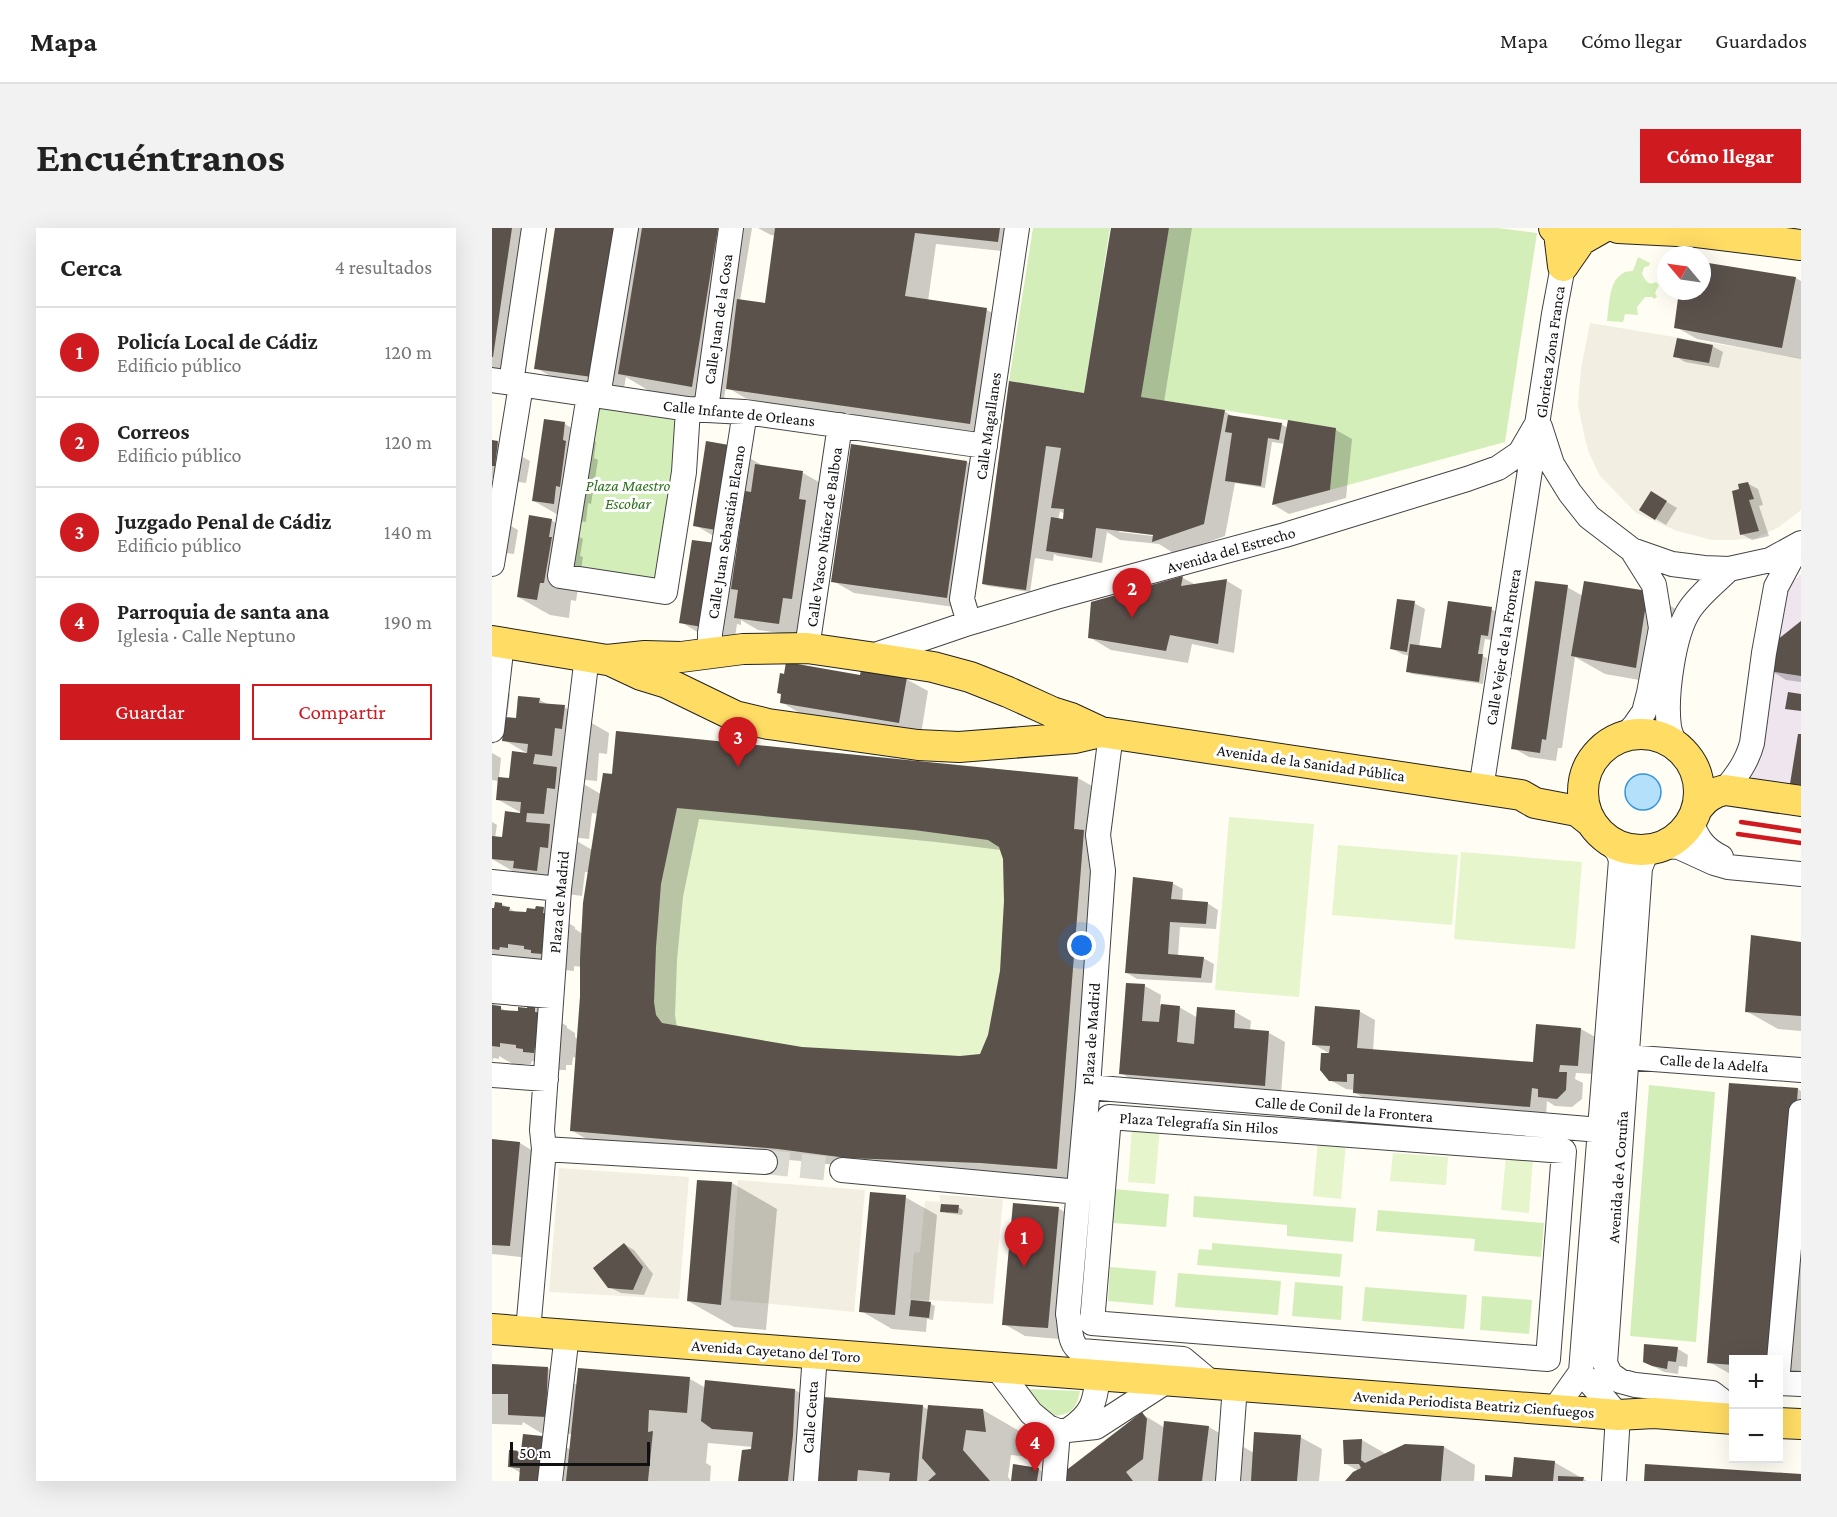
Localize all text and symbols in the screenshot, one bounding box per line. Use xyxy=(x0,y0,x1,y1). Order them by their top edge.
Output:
text: Mapa xyxy=(30,26,97,57)
text: Mapa xyxy=(1500,29,1548,53)
text: Cómo llegar xyxy=(1581,29,1682,53)
text: Guardados xyxy=(1715,29,1807,53)
button: Cómo llegar xyxy=(1640,129,1801,183)
text: Encuéntranos xyxy=(36,133,285,180)
north arrow xyxy=(1657,246,1711,300)
street label: Calle Juan de la Cosa xyxy=(700,252,737,385)
text: Cerca xyxy=(60,253,122,282)
text: 4 resultados xyxy=(335,256,432,278)
street label: Glorieta Zona Franca xyxy=(1532,284,1568,419)
text: Policía Local de Cádiz xyxy=(117,329,318,354)
text: 1 xyxy=(76,341,83,363)
text: 120 m xyxy=(385,341,432,363)
text: Edificio público xyxy=(117,354,242,376)
street label: Calle Magallanes xyxy=(972,371,1005,481)
street label: Calle Infante de Orleans xyxy=(662,397,816,429)
text: Correos xyxy=(117,419,189,444)
text: 2 xyxy=(74,431,85,453)
text: 120 m xyxy=(385,431,432,453)
text: Edificio público xyxy=(117,444,242,466)
street label: Calle Juan Sebastián Elcano xyxy=(704,444,749,620)
street label: Calle Vasco Núñez de Balboa xyxy=(803,445,845,628)
park label: Plaza Maestro Escobar xyxy=(586,477,671,512)
text: Juzgado Penal de Cádiz xyxy=(117,509,331,534)
text: 3 xyxy=(75,521,84,543)
text: 140 m xyxy=(384,521,432,543)
street label: Avenida del Estrecho xyxy=(1165,523,1297,577)
text: Edificio público xyxy=(117,534,242,556)
street label: Calle Vejer de la Frontera xyxy=(1482,567,1525,727)
pin: 2 xyxy=(1112,568,1152,618)
text: Parroquia de santa ana xyxy=(117,599,329,624)
text: 4 xyxy=(74,611,85,633)
text: 190 m xyxy=(384,611,432,633)
text: Iglesia · Calle Neptuno xyxy=(117,624,296,646)
button: Guardar xyxy=(60,684,240,740)
button: Compartir xyxy=(252,684,432,740)
pin: 3 xyxy=(718,718,758,767)
street label: Avenida de la Sanidad Pública xyxy=(1216,741,1407,785)
street label: Plaza de Madrid xyxy=(546,850,572,954)
your location xyxy=(1067,931,1096,960)
street label: Plaza de Madrid xyxy=(1079,982,1103,1086)
street label: Calle de la Adelfa xyxy=(1659,1051,1770,1075)
street label: Calle de Conil de la Frontera xyxy=(1254,1093,1434,1125)
street label: Plaza Telegrafía Sin Hilos xyxy=(1119,1109,1279,1138)
street label: Avenida de A Coruña xyxy=(1605,1110,1631,1244)
pin: 1 xyxy=(1004,1218,1044,1267)
street label: Avenida Cayetano del Toro xyxy=(691,1337,861,1366)
map controls xyxy=(1729,1355,1783,1463)
button: + xyxy=(1729,1355,1783,1409)
street label: Calle Ceuta xyxy=(799,1380,821,1454)
street label: Avenida Periodista Beatriz Cienfuegos xyxy=(1353,1387,1595,1422)
button: − xyxy=(1729,1409,1783,1463)
pin: 4 xyxy=(1016,1422,1054,1472)
scale bar xyxy=(510,1439,650,1466)
text: 50 m xyxy=(519,1444,551,1461)

